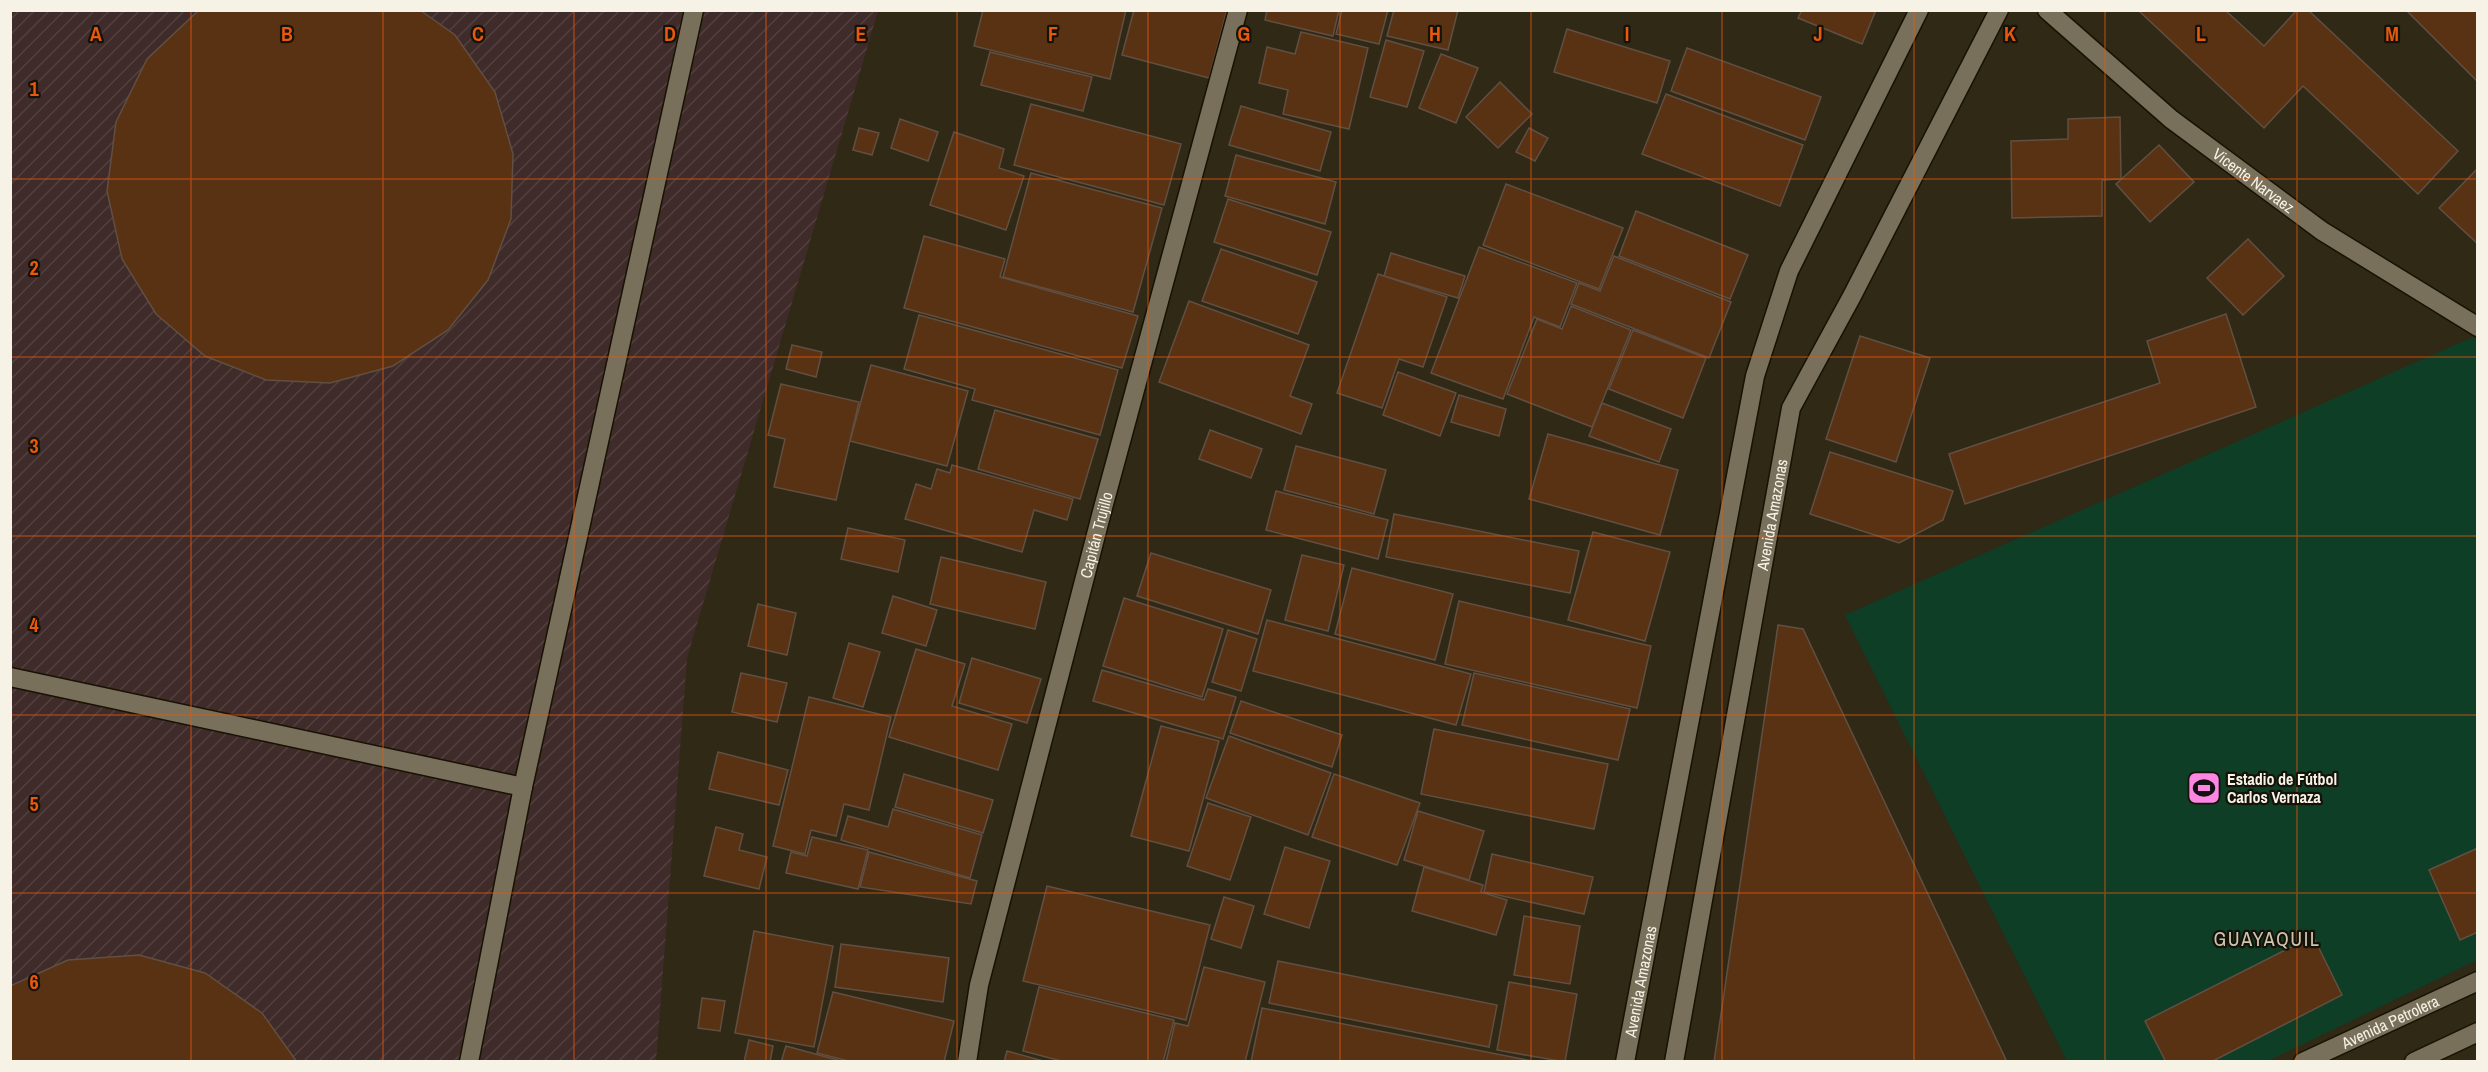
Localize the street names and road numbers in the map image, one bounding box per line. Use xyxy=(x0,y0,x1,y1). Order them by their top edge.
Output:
street label: Vicente Narvaez xyxy=(2208,143,2299,218)
street label: Avenida Amazonas xyxy=(1751,457,1793,573)
street label: Capitán Trujillo xyxy=(1074,489,1118,580)
street label: Avenida Amazonas xyxy=(1619,924,1662,1040)
street label: Avenida Petrolera xyxy=(2337,989,2443,1054)

